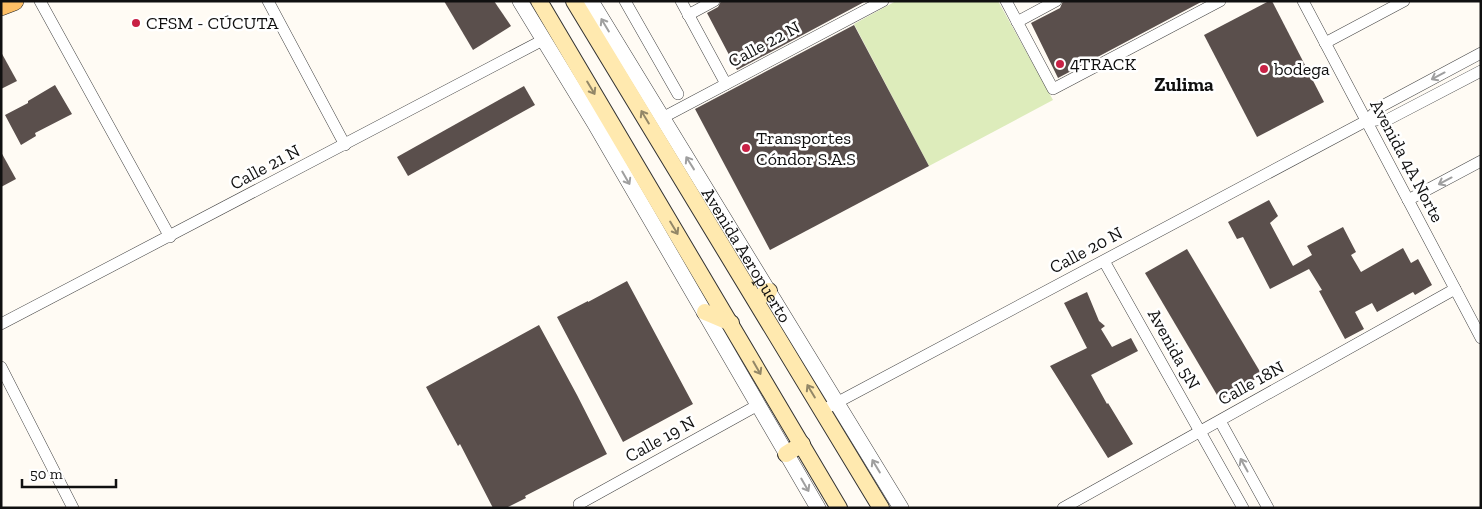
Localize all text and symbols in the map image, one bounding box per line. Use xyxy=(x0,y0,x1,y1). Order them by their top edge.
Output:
place label: CFSM - CÚCUTA xyxy=(146,12,279,34)
street label: Calle 22 N xyxy=(724,16,804,72)
marker: CFSM - CÚCUTA xyxy=(130,17,142,29)
one-way arrow xyxy=(600,18,610,32)
place label: 4TRACK xyxy=(1070,53,1136,75)
marker: 4TRACK xyxy=(1054,58,1066,70)
place label: bodega xyxy=(1273,58,1330,80)
marker: bodega xyxy=(1258,63,1270,75)
one-way arrow xyxy=(1430,71,1445,81)
district label: Zulima xyxy=(1154,73,1214,96)
one-way arrow xyxy=(586,81,596,95)
street label: Avenida 4A Norte xyxy=(1365,96,1449,226)
one-way arrow xyxy=(639,111,649,125)
place label: Transportes Cóndor S.A.S xyxy=(756,127,856,170)
street label: Calle 21 N xyxy=(226,139,304,195)
marker: Transportes Cóndor S.A.S xyxy=(740,142,752,154)
one-way arrow xyxy=(685,157,695,171)
one-way arrow xyxy=(621,171,631,186)
one-way arrow xyxy=(1438,176,1452,186)
street label: Avenida Aeropuerto xyxy=(697,184,796,327)
one-way arrow xyxy=(669,220,679,235)
street label: Calle 20 N xyxy=(1046,222,1126,278)
street label: Avenida 5N xyxy=(1143,305,1205,393)
street label: Calle 18N xyxy=(1214,356,1288,410)
one-way arrow xyxy=(752,360,762,375)
one-way arrow xyxy=(806,384,816,398)
street label: Calle 19 N xyxy=(621,411,699,467)
scale bar xyxy=(22,456,116,488)
one-way arrow xyxy=(871,459,881,473)
one-way arrow xyxy=(1239,459,1249,473)
text: 50 m xyxy=(30,465,63,483)
one-way arrow xyxy=(800,478,810,492)

